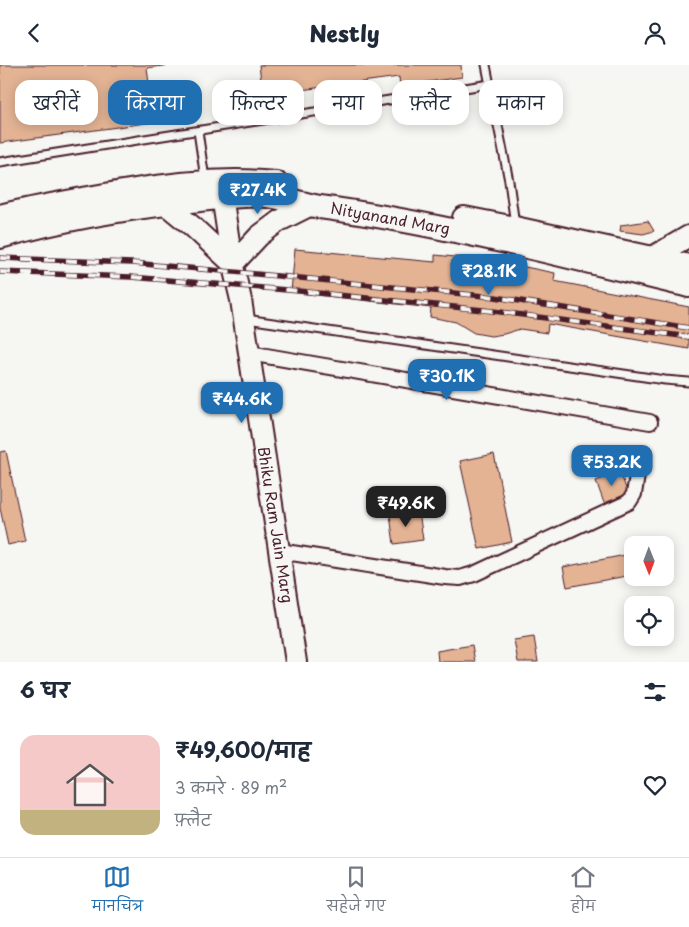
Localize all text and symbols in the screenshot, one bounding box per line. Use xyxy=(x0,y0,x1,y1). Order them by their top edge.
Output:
text: Nestly xyxy=(309,16,380,49)
icon: back xyxy=(20,19,48,47)
icon: person xyxy=(641,19,669,47)
chip: खरीदें xyxy=(15,80,98,125)
chip: किराया xyxy=(108,80,202,125)
chip: फ़िल्टर xyxy=(212,80,304,125)
chip: नया xyxy=(314,80,382,125)
chip: फ़्लैट xyxy=(392,80,469,125)
chip: मकान xyxy=(479,80,563,125)
pin: ₹27.4K xyxy=(217,173,299,215)
text: ₹27.4K xyxy=(229,177,287,201)
street label: Nityanand Marg xyxy=(329,196,452,239)
pin: ₹28.1K xyxy=(448,253,530,296)
text: ₹28.1K xyxy=(461,258,517,282)
pin: ₹30.1K xyxy=(406,359,488,401)
text: ₹30.1K xyxy=(419,363,475,387)
pin: ₹44.6K xyxy=(201,381,283,424)
text: ₹44.6K xyxy=(212,386,272,410)
street label: Bhiku Ram Jain Marg xyxy=(253,445,300,605)
pin: ₹53.2K xyxy=(571,445,653,487)
text: ₹53.2K xyxy=(583,449,641,473)
pin: ₹49.6K xyxy=(365,485,447,528)
text: ₹49.6K xyxy=(377,490,435,514)
north arrow xyxy=(624,536,674,586)
map controls xyxy=(624,536,674,646)
button: locate xyxy=(624,596,674,646)
text: 6 घर xyxy=(20,673,69,705)
icon: filters xyxy=(641,678,669,706)
text: ₹49,600/माह xyxy=(175,733,311,765)
icon: home xyxy=(60,755,120,815)
icon: heart xyxy=(641,771,669,799)
text: 3 कमरे · 89 m² xyxy=(175,775,287,799)
text: फ़्लैट xyxy=(175,807,211,831)
tab: मानचित्र xyxy=(92,863,143,922)
tab: सहेजे गए xyxy=(327,863,386,922)
tab: होम xyxy=(569,863,597,922)

